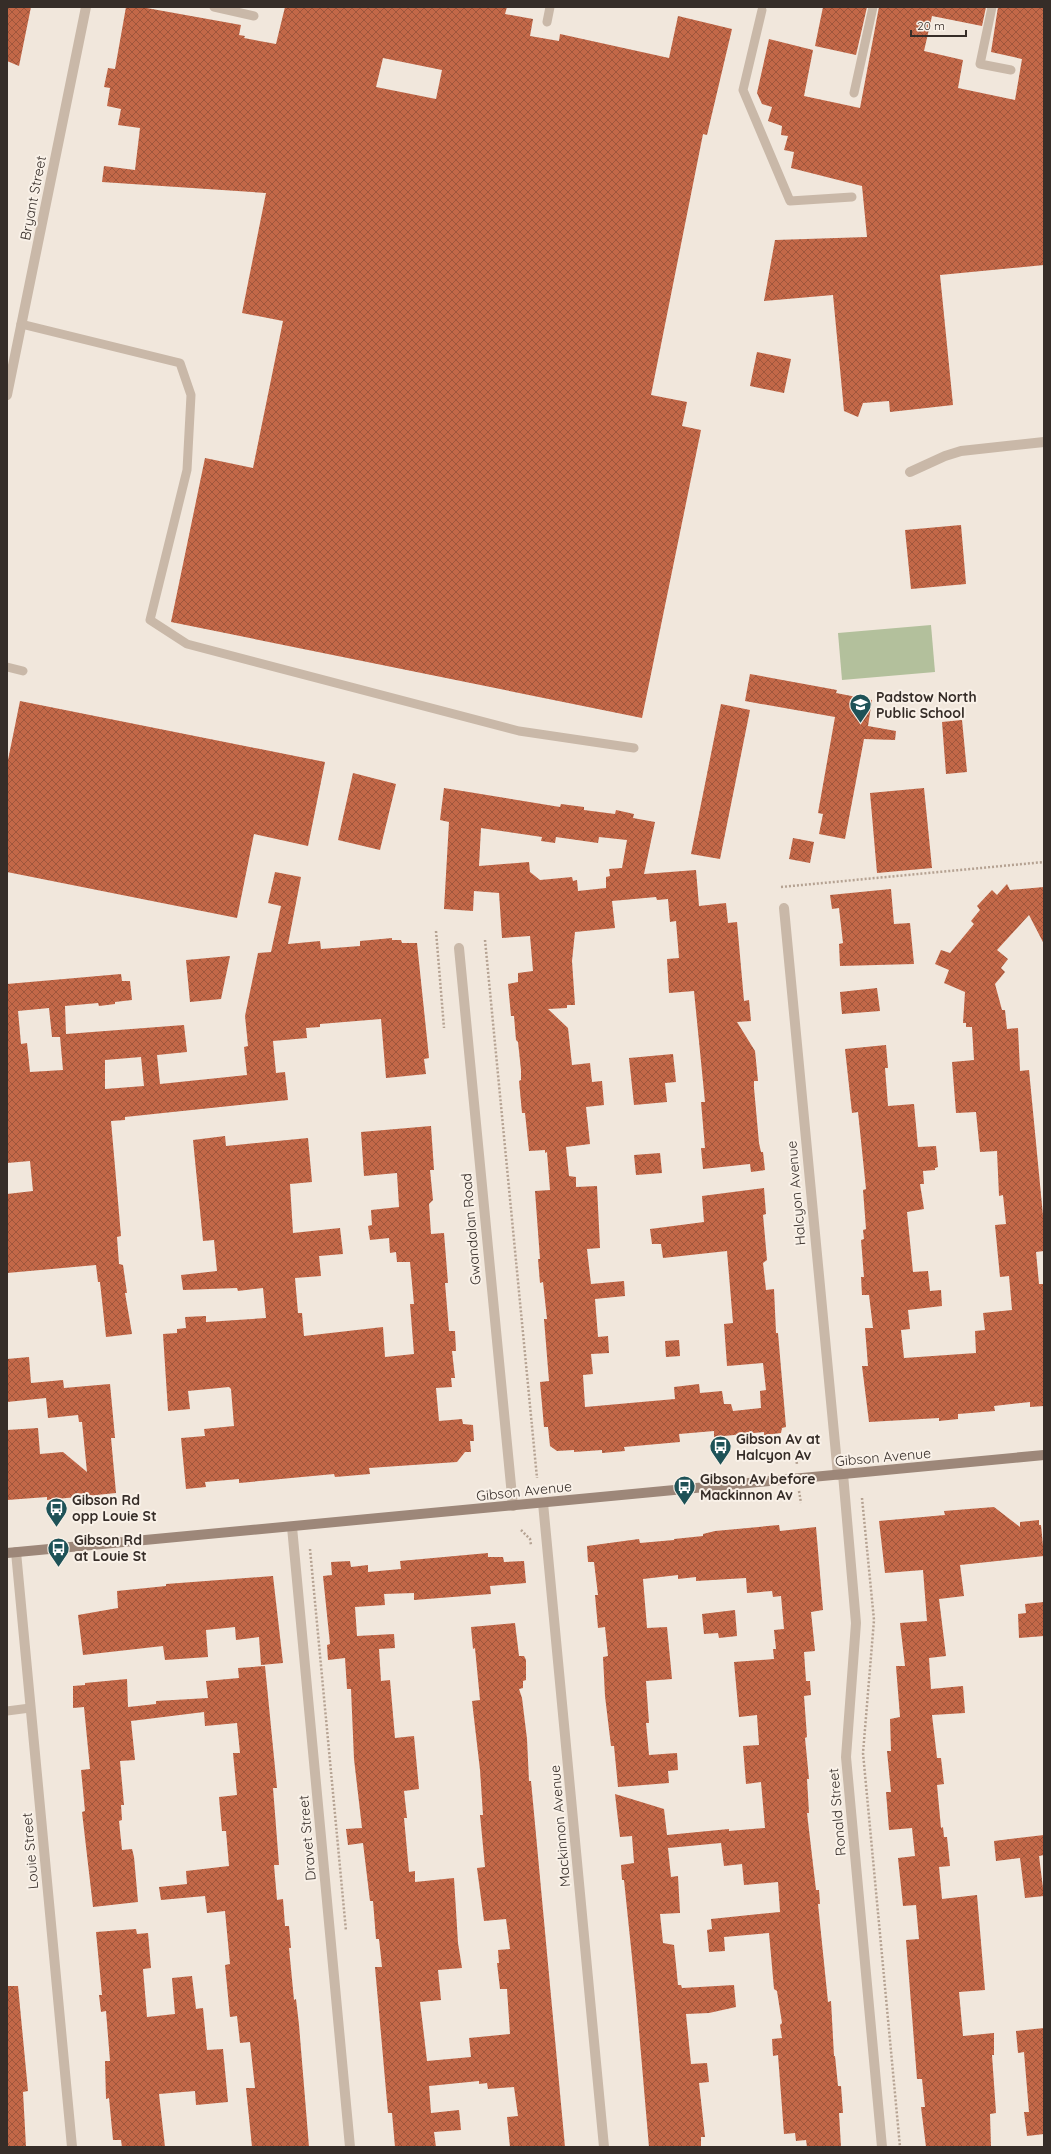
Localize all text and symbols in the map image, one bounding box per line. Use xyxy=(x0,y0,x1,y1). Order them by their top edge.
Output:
scale bar xyxy=(911,12,966,38)
text: 20 m xyxy=(917,18,945,33)
street label: Bryant Street xyxy=(16,154,50,242)
place label: Padstow North Public School xyxy=(876,688,977,722)
school or university icon: Padstow North Public School xyxy=(847,692,873,725)
street label: Halcyon Avenue xyxy=(782,1140,810,1246)
street label: Gwandalan Road xyxy=(457,1172,485,1286)
place label: Gibson Av at Halcyon Av xyxy=(736,1430,821,1464)
bus stop icon: Gibson Av at Halcyon Av xyxy=(707,1434,733,1467)
street label: Gibson Avenue xyxy=(834,1444,932,1470)
place label: Gibson Av before Mackinnon Av xyxy=(700,1470,815,1504)
bus stop icon: Gibson Av before Mackinnon Av xyxy=(671,1474,697,1507)
street label: Gibson Avenue xyxy=(475,1477,573,1505)
place label: Gibson Rd opp Louie St xyxy=(72,1491,157,1525)
bus stop icon: Gibson Rd opp Louie St xyxy=(43,1495,69,1528)
place label: Gibson Rd at Louie St xyxy=(74,1531,147,1565)
bus stop icon: Gibson Rd at Louie St xyxy=(46,1535,72,1568)
street label: Mackinnon Avenue xyxy=(546,1764,574,1888)
street label: Ronald Street xyxy=(824,1767,850,1857)
street label: Dravet Street xyxy=(294,1794,320,1881)
street label: Louie Street xyxy=(18,1812,42,1890)

